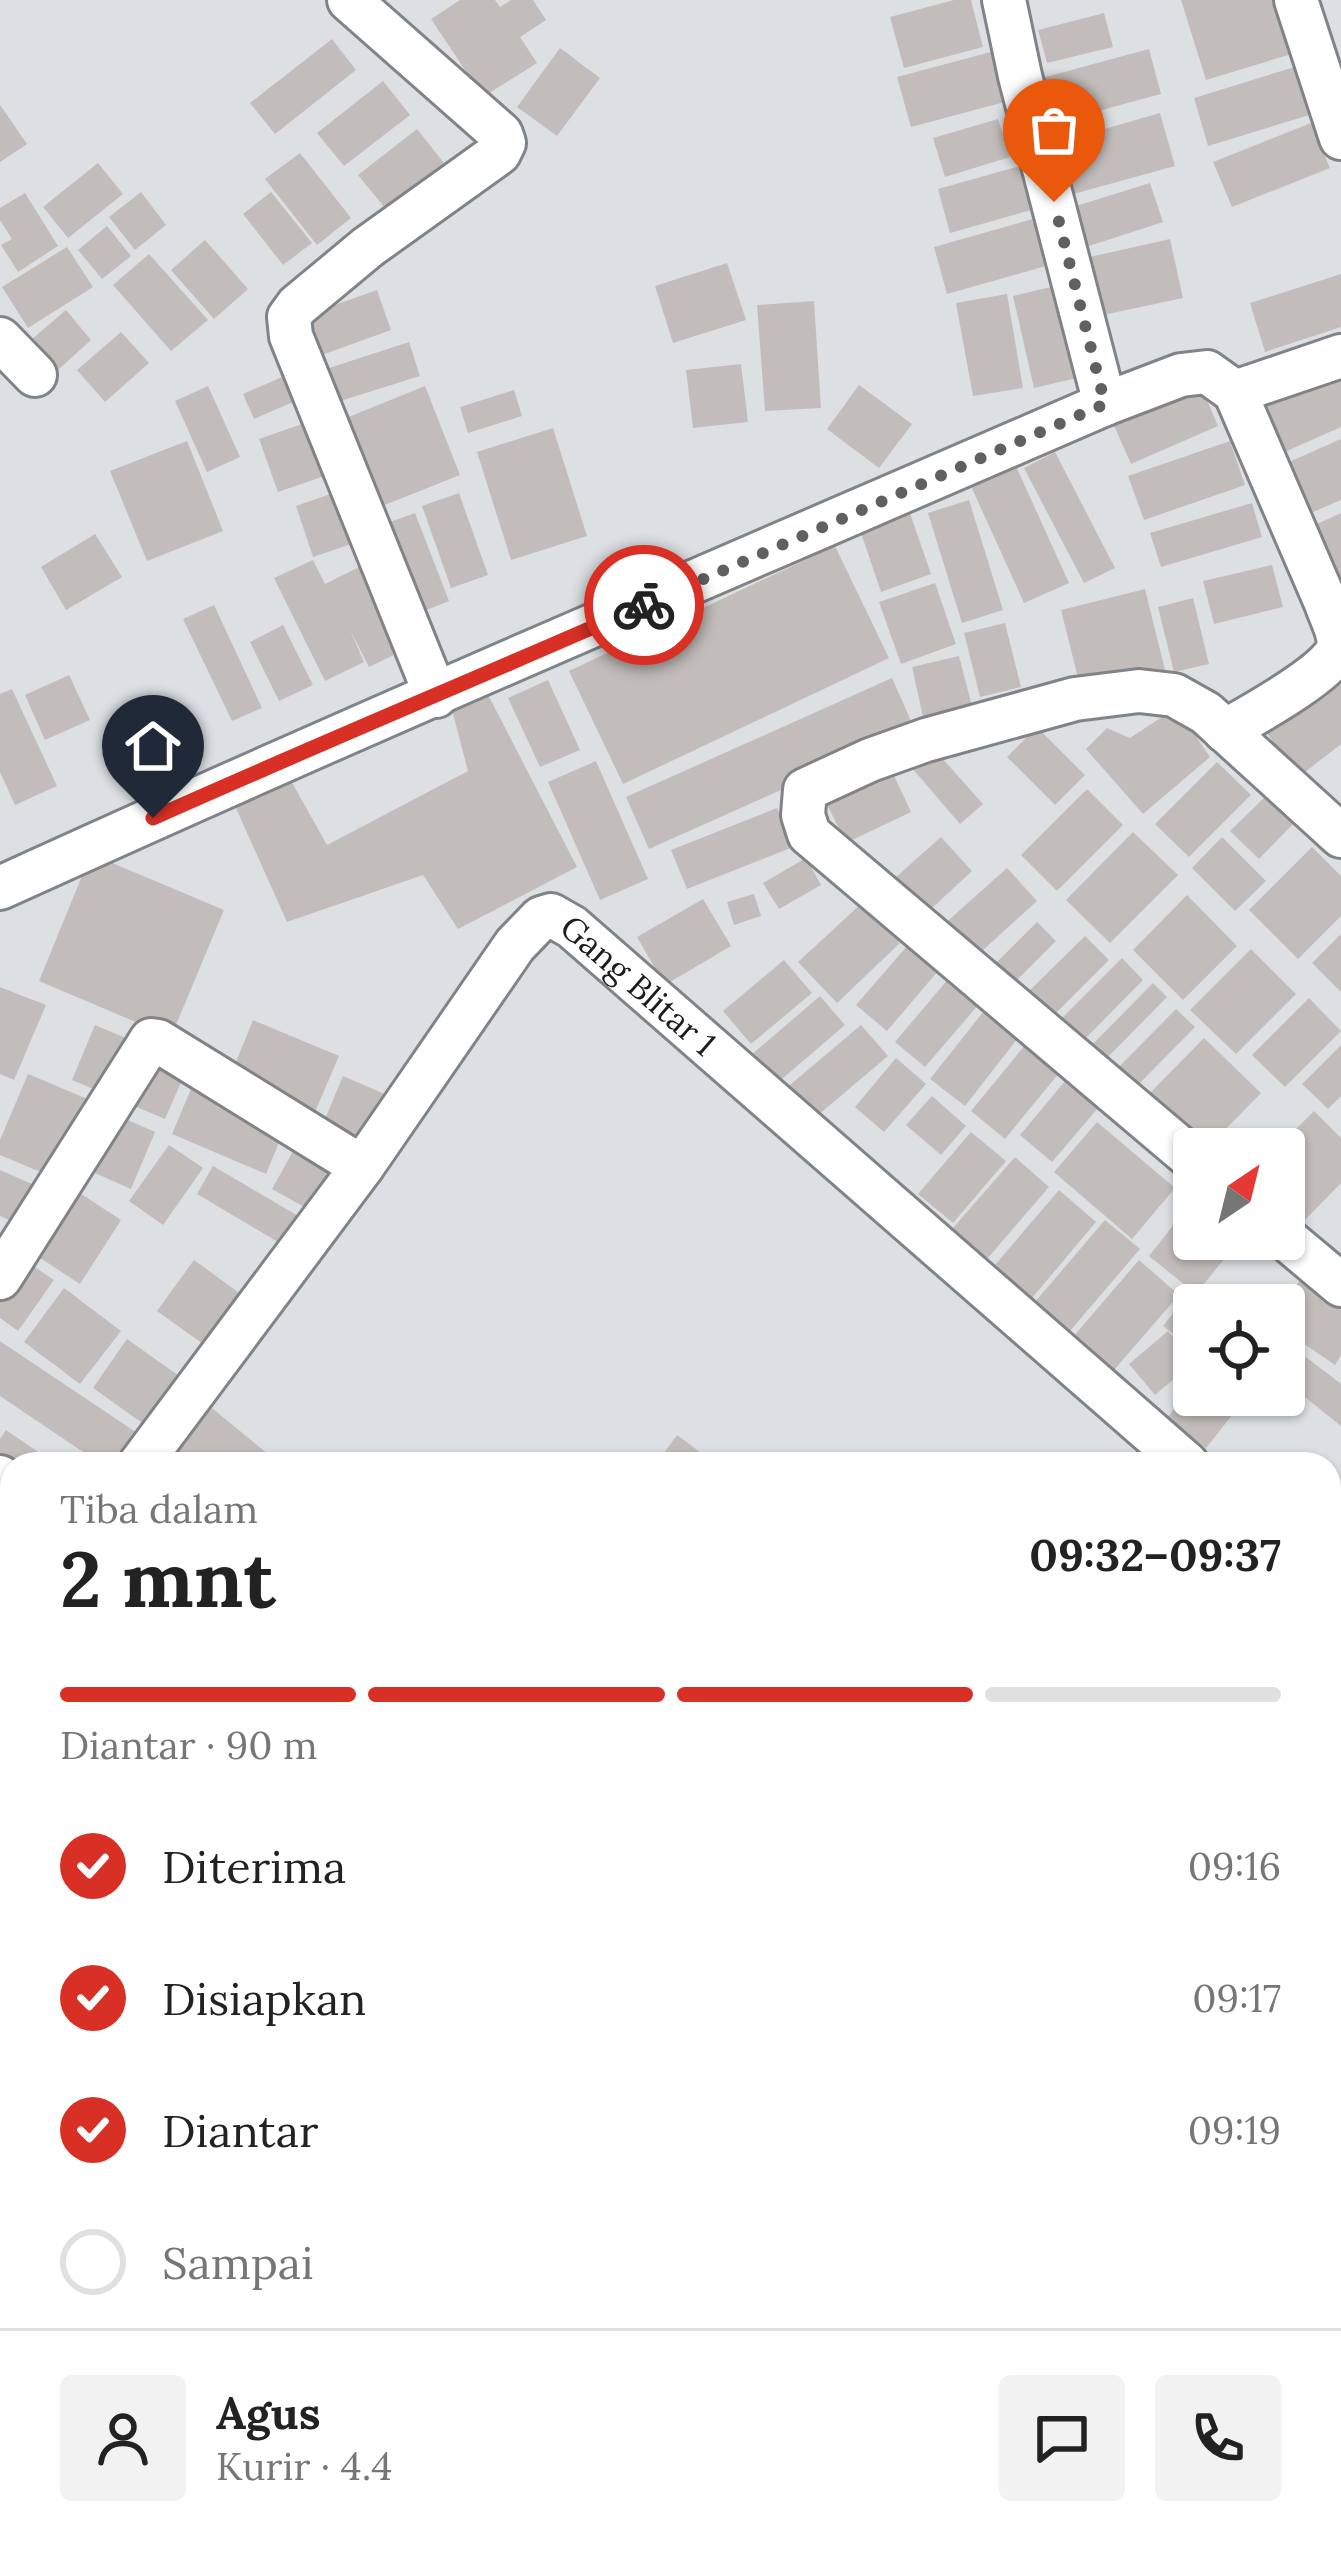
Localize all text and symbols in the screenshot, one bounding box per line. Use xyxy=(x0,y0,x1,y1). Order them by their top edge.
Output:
pin xyxy=(1003,79,1105,202)
icon: bag xyxy=(1021,97,1087,163)
courier xyxy=(584,545,704,665)
icon: bike xyxy=(611,572,677,638)
pin xyxy=(102,695,204,818)
icon: home xyxy=(120,713,186,779)
street label: Gang Blitar 1 xyxy=(552,906,725,1064)
north arrow xyxy=(1173,1128,1305,1260)
map controls xyxy=(1173,1128,1305,1416)
button: locate xyxy=(1173,1284,1305,1416)
text: Tiba dalam xyxy=(60,1484,258,1534)
text: 09:32–09:37 xyxy=(1029,1526,1281,1583)
text: 2 mnt xyxy=(60,1529,275,1628)
text: Diantar · 90 m xyxy=(60,1720,318,1770)
icon: check xyxy=(60,1833,126,1899)
text: Diterima xyxy=(162,1838,346,1895)
text: 09:16 xyxy=(1188,1841,1281,1891)
icon: check xyxy=(60,1965,126,2031)
text: Disiapkan xyxy=(162,1970,366,2027)
text: 09:17 xyxy=(1192,1973,1281,2023)
icon: check xyxy=(60,2097,126,2163)
text: Diantar xyxy=(162,2102,318,2159)
text: 09:19 xyxy=(1188,2105,1281,2155)
text: Sampai xyxy=(162,2234,314,2291)
button: person xyxy=(60,2375,186,2501)
button: chat xyxy=(999,2375,1125,2501)
button: phone xyxy=(1155,2375,1281,2501)
text: Agus xyxy=(216,2384,321,2441)
text: Kurir · 4.4 xyxy=(216,2441,392,2491)

